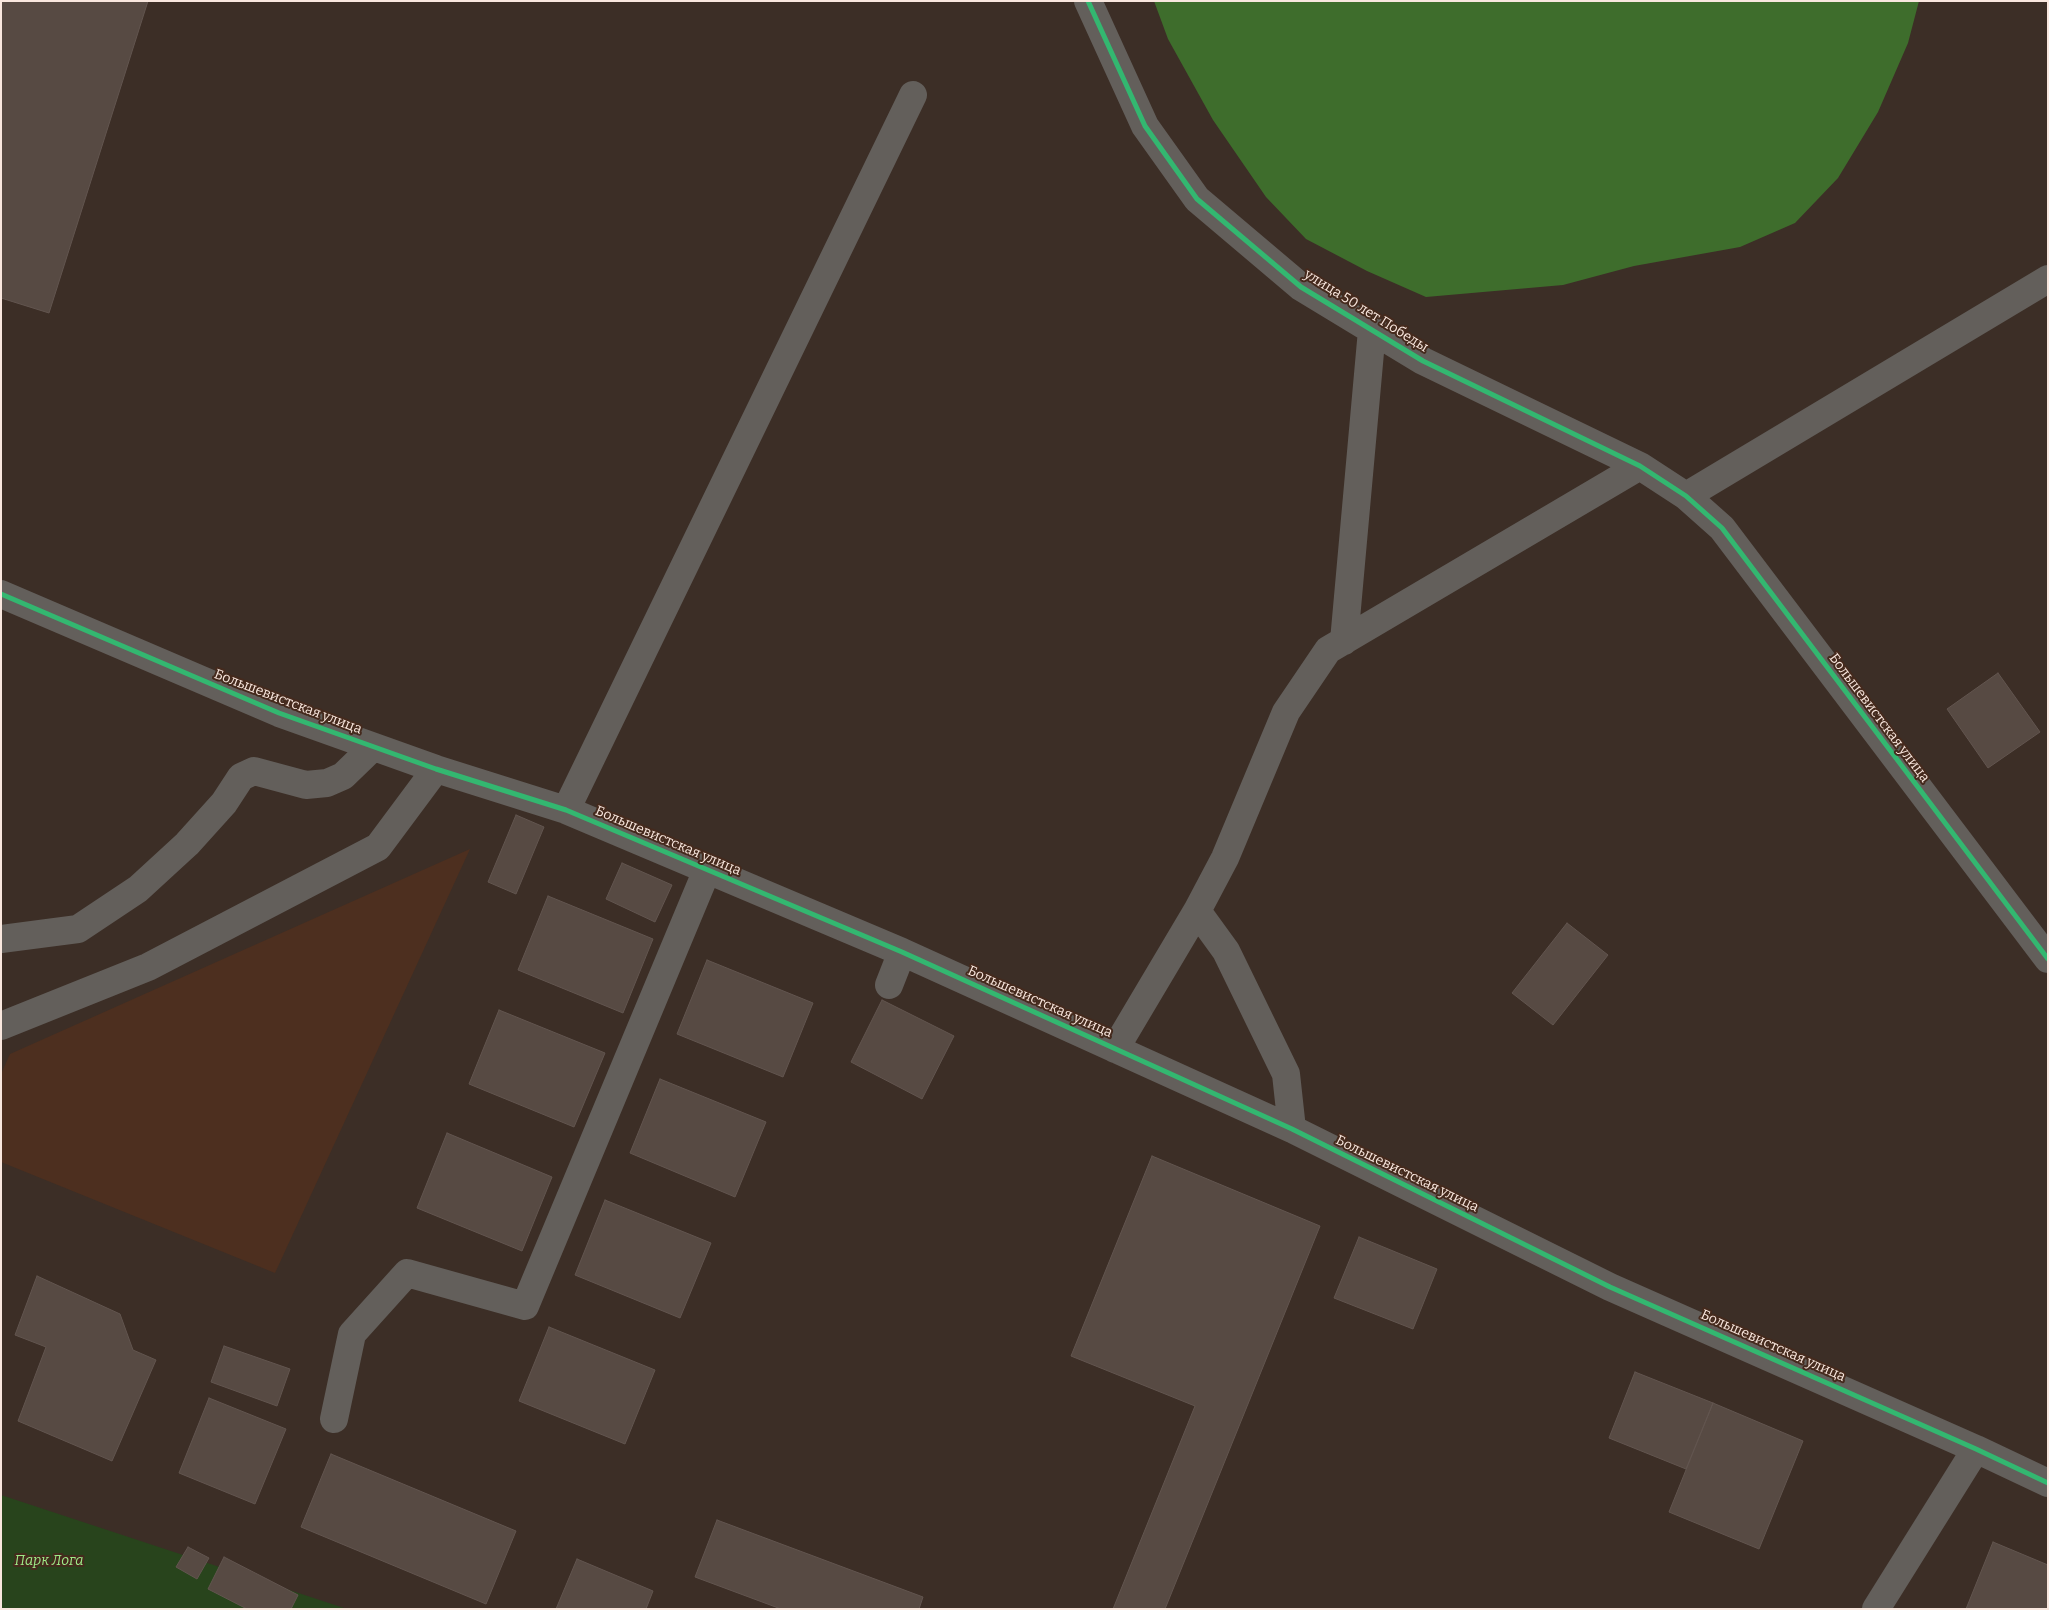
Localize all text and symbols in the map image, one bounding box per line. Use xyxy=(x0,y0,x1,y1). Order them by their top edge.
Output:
street label: улица 50 лет Победы xyxy=(1301,266,1431,356)
street label: Большевистская улица xyxy=(1825,650,1933,786)
street label: Большевистская улица xyxy=(212,666,364,738)
street label: Большевистская улица xyxy=(592,803,744,879)
street label: Большевистская улица xyxy=(965,962,1115,1042)
street label: Большевистская улица xyxy=(1333,1132,1481,1216)
street label: Большевистская улица xyxy=(1698,1306,1848,1386)
park label: Парк Лога xyxy=(15,1553,83,1569)

